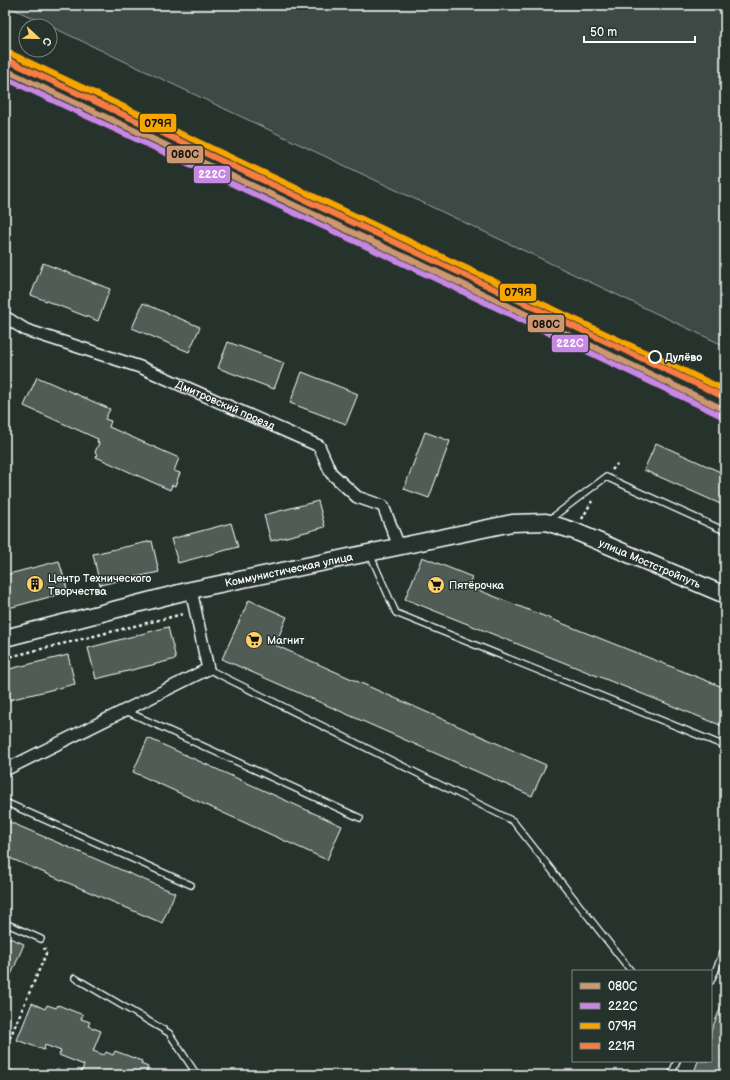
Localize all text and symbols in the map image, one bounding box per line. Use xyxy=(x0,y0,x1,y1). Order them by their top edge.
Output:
north arrow xyxy=(18,18,58,58)
scale bar xyxy=(584,18,695,44)
text: 50 m xyxy=(590,25,617,40)
text: С xyxy=(39,36,54,48)
line badge: 079Я xyxy=(139,113,177,133)
text: 079Я xyxy=(144,117,172,130)
line badge: 080С xyxy=(166,145,204,164)
text: 080С xyxy=(171,148,199,161)
line badge: 222С xyxy=(193,165,231,184)
text: 222С xyxy=(198,168,226,181)
line badge: 079Я xyxy=(499,283,537,302)
text: 079Я xyxy=(504,286,532,299)
line badge: 080С xyxy=(527,314,565,333)
text: 080С xyxy=(532,318,560,331)
line badge: 222С xyxy=(551,334,589,353)
text: 222С xyxy=(556,337,584,350)
marker: Дулёво xyxy=(648,350,662,364)
place label: Дулёво xyxy=(665,351,702,364)
street label: Дмитровский проезд xyxy=(174,378,277,433)
street label: улица Мостстройпуть xyxy=(597,536,703,591)
street label: Коммунистическая улица xyxy=(224,550,355,590)
place label: Центр Технического Творчества xyxy=(48,572,152,598)
building icon: Центр Технического Творчества xyxy=(25,574,45,594)
supermarket icon: Пятёрочка xyxy=(426,575,446,595)
place label: Пятёрочка xyxy=(449,579,505,592)
supermarket icon: Магнит xyxy=(244,630,264,650)
place label: Магнит xyxy=(267,634,304,647)
legend xyxy=(572,970,712,1062)
text: 080С xyxy=(608,979,637,994)
text: 222С xyxy=(608,999,637,1014)
text: 079Я xyxy=(608,1019,636,1034)
text: 221Я xyxy=(608,1039,635,1054)

